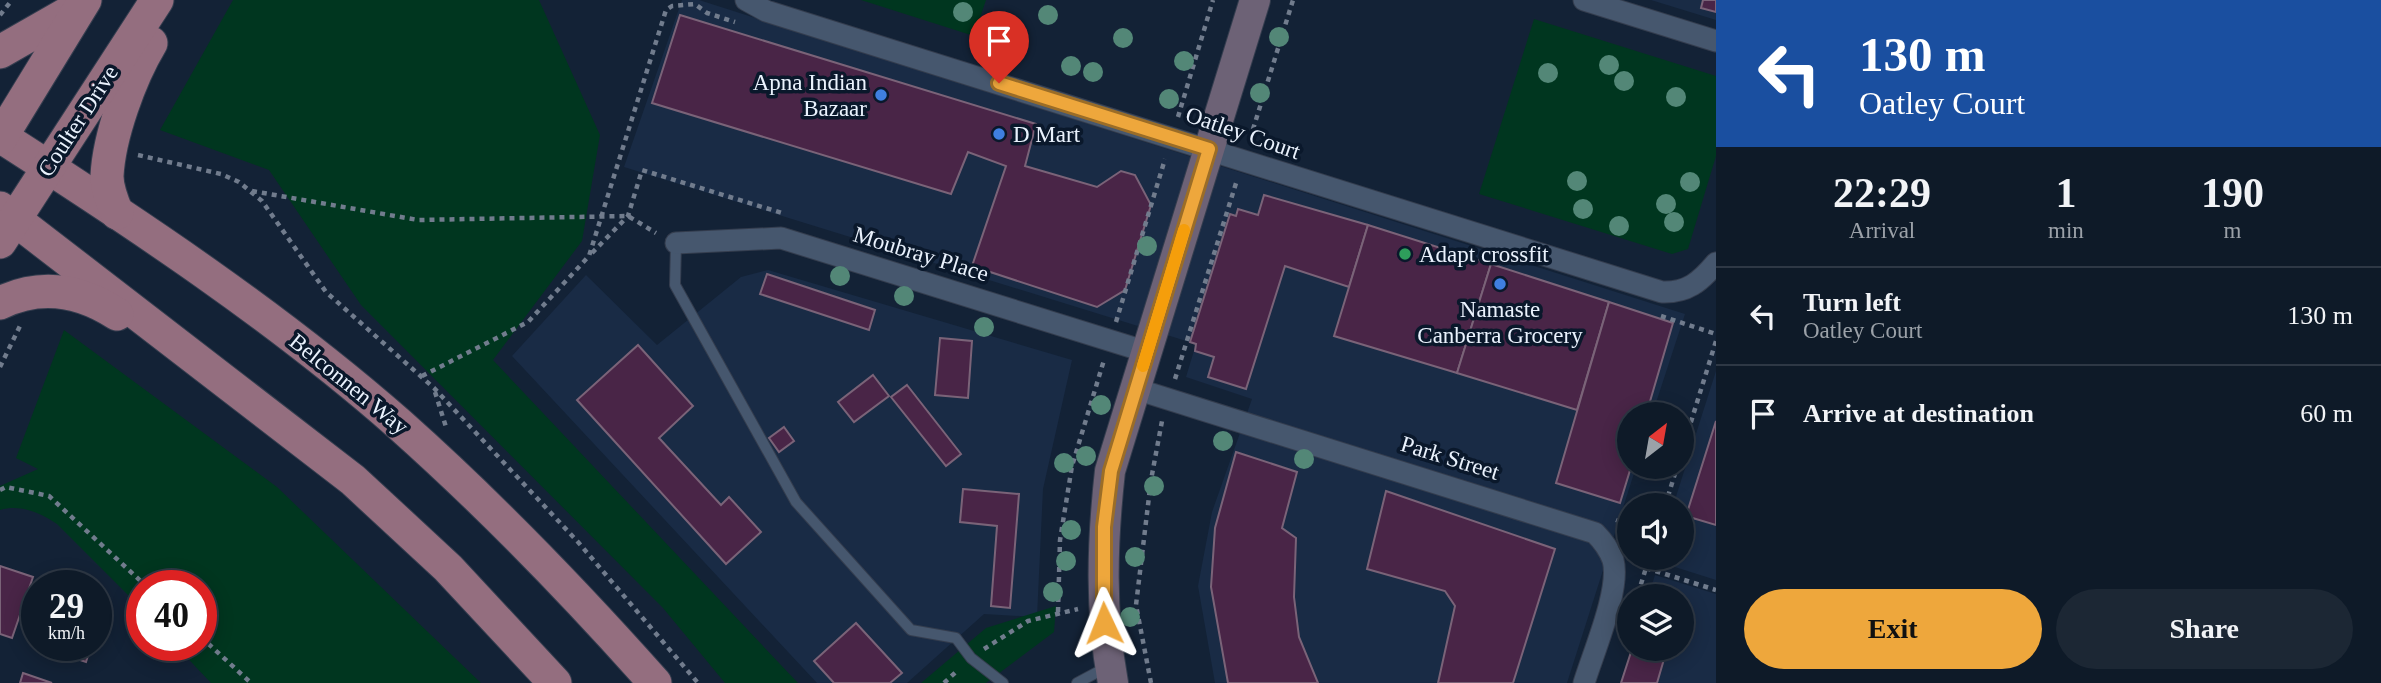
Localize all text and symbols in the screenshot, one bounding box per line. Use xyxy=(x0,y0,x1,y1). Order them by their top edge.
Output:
pin xyxy=(969,11,1029,83)
icon: arrive xyxy=(980,22,1018,60)
text: 130 m xyxy=(1859,27,1986,82)
icon: left xyxy=(1744,28,1835,119)
street label: Coulter Drive xyxy=(33,61,123,181)
place label: Apna Indian Bazaar xyxy=(753,70,867,121)
text: Oatley Court xyxy=(1859,85,2025,121)
marker: Apna Indian Bazaar xyxy=(873,87,889,103)
street label: Oatley Court xyxy=(1182,102,1304,164)
place label: D Mart xyxy=(1013,122,1081,147)
marker: D Mart xyxy=(991,126,1007,142)
text: 22:29 xyxy=(1833,170,1931,216)
text: 1 xyxy=(2055,170,2076,216)
text: 190 xyxy=(2201,170,2264,216)
text: Arrival xyxy=(1849,218,1915,243)
text: min xyxy=(2048,218,2084,243)
text: m xyxy=(2223,218,2241,243)
street label: Moubray Place xyxy=(850,222,992,286)
place label: Adapt crossfit xyxy=(1419,242,1549,267)
marker: Adapt crossfit xyxy=(1397,246,1413,262)
marker: Namaste Canberra Grocery xyxy=(1492,276,1508,292)
text: Turn left xyxy=(1803,288,1901,317)
place label: Namaste Canberra Grocery xyxy=(1417,297,1583,348)
icon: left xyxy=(1744,297,1782,335)
text: 130 m xyxy=(2287,301,2353,330)
text: Oatley Court xyxy=(1803,318,1922,343)
street label: Belconnen Way xyxy=(285,329,414,440)
icon: arrive xyxy=(1744,395,1782,433)
text: Arrive at destination xyxy=(1803,399,2034,428)
text: 60 m xyxy=(2300,399,2353,428)
north arrow xyxy=(1617,402,1694,480)
map controls xyxy=(1617,402,1694,661)
street label: Park Street xyxy=(1398,431,1503,485)
button: sound xyxy=(1617,493,1694,570)
speed limit sign: 40 xyxy=(126,570,217,661)
button: layers xyxy=(1617,584,1694,661)
position arrow xyxy=(1067,586,1141,660)
text: 29 xyxy=(49,587,84,626)
button: Exit xyxy=(1744,589,2042,669)
button: Share xyxy=(2056,589,2353,669)
text: km/h xyxy=(48,623,85,643)

